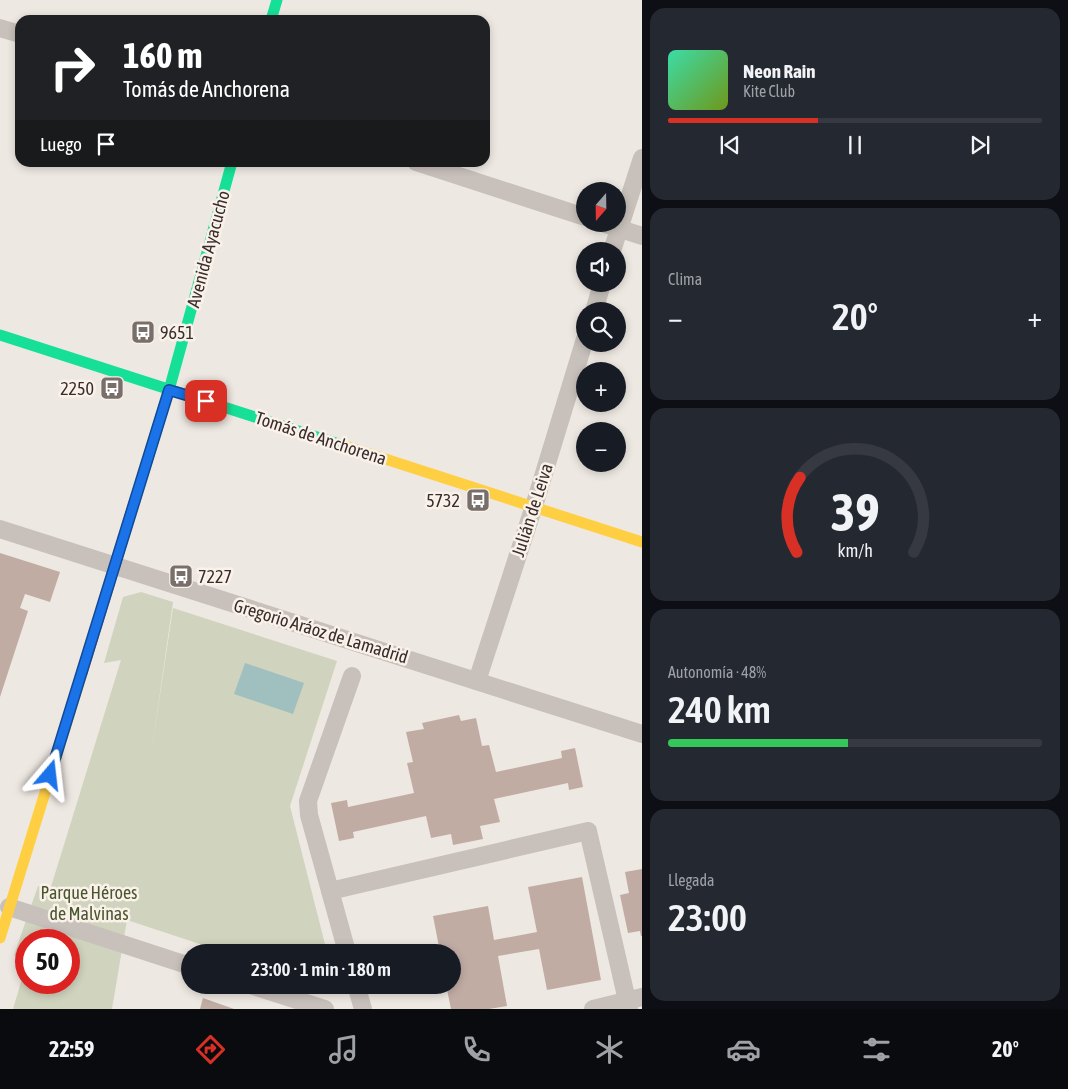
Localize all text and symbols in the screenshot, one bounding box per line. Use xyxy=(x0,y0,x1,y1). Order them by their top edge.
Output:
icon: right xyxy=(40,35,105,100)
text: 160 m xyxy=(123,35,202,75)
text: Neon Rain xyxy=(743,60,815,82)
text: Tomás de Anchorena xyxy=(123,76,290,102)
text: Kite Club xyxy=(743,82,795,100)
icon: arrive xyxy=(92,130,120,158)
icon: previous xyxy=(716,131,744,159)
icon: pause xyxy=(841,131,869,159)
icon: next xyxy=(966,131,994,159)
text: Luego xyxy=(40,133,82,155)
north arrow xyxy=(576,182,626,232)
map controls xyxy=(576,182,626,472)
street label: Avenida Ayacucho xyxy=(182,188,234,310)
button: sound xyxy=(576,242,626,292)
text: Clima xyxy=(668,270,702,288)
text: 20° xyxy=(832,295,878,338)
text: − xyxy=(668,301,683,333)
text: + xyxy=(1027,301,1042,333)
button: search xyxy=(576,302,626,352)
bus stop icon: 9651 xyxy=(130,319,156,345)
place label: 9651 xyxy=(160,322,194,343)
button: + xyxy=(576,362,626,412)
bus stop icon: 2250 xyxy=(99,375,125,401)
place label: 2250 xyxy=(60,378,94,399)
pin xyxy=(185,380,227,422)
icon: arrive xyxy=(192,387,220,415)
street label: Tomás de Anchorena xyxy=(253,407,389,469)
button: − xyxy=(576,422,626,472)
street label: Julián de Leiva xyxy=(507,461,557,559)
text: 39 xyxy=(831,482,879,542)
bus stop icon: 5732 xyxy=(465,487,491,513)
place label: 5732 xyxy=(426,490,460,511)
text: km/h xyxy=(837,540,873,561)
bus stop icon: 7227 xyxy=(168,563,194,589)
place label: 7227 xyxy=(198,566,232,587)
street label: Gregorio Aráoz de Lamadrid xyxy=(231,595,411,667)
text: Autonomía · 48% xyxy=(668,663,766,681)
text: 240 km xyxy=(668,688,771,731)
position arrow xyxy=(23,748,75,800)
text: Llegada xyxy=(668,871,715,889)
park label: Parque Héroes de Malvinas xyxy=(41,882,137,924)
text: 23:00 xyxy=(668,896,747,939)
speed limit sign: 50 xyxy=(15,929,80,994)
text: 23:00 · 1 min · 180 m xyxy=(251,958,391,980)
icon: directions xyxy=(193,1032,228,1067)
icon: music xyxy=(326,1032,361,1067)
icon: phone xyxy=(459,1032,494,1067)
icon: climate xyxy=(592,1032,627,1067)
icon: car xyxy=(726,1032,761,1067)
icon: filters xyxy=(859,1032,894,1067)
text: 22:59 xyxy=(49,1036,94,1062)
text: 20° xyxy=(992,1036,1019,1062)

